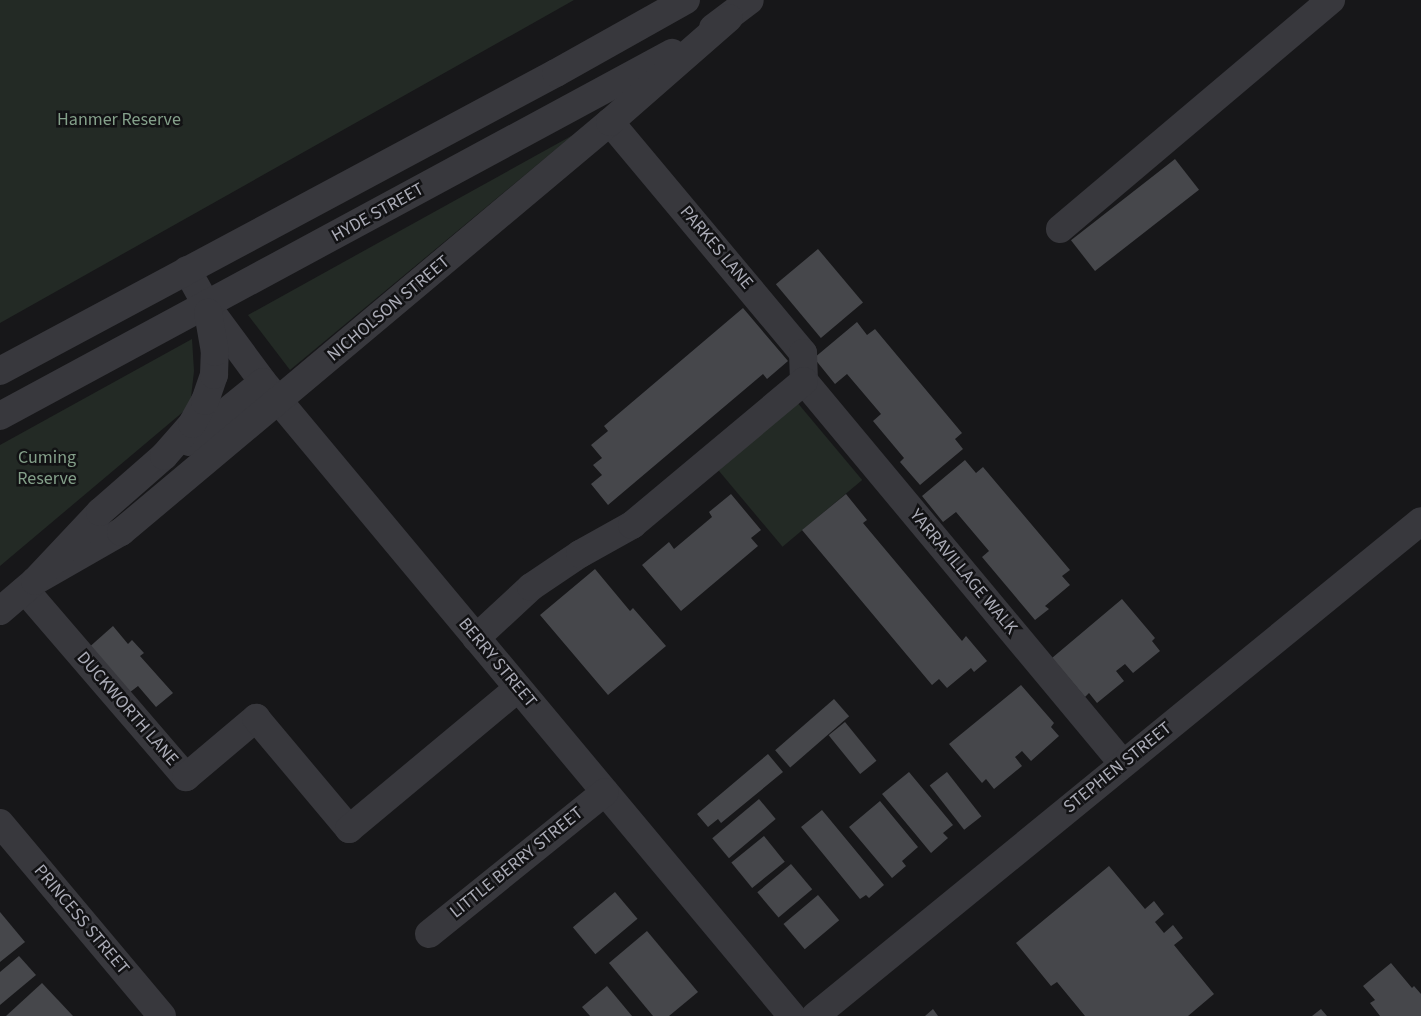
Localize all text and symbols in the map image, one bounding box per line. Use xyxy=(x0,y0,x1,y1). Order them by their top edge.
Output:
park label: Hanmer Reserve xyxy=(57,109,181,131)
street label: HYDE STREET xyxy=(328,179,428,247)
street label: PARKES LANE xyxy=(675,202,757,294)
street label: NICHOLSON STREET xyxy=(323,251,455,367)
park label: Cuming Reserve xyxy=(17,448,77,490)
street label: YARRAVILLAGE WALK xyxy=(904,505,1022,639)
street label: BERRY STREET xyxy=(453,614,541,712)
street label: DUCKWORTH LANE xyxy=(72,648,182,770)
street label: STEPHEN STREET xyxy=(1060,718,1176,818)
street label: LITTLE BERRY STREET xyxy=(446,803,588,923)
street label: PRINCESS STREET xyxy=(29,861,133,979)

